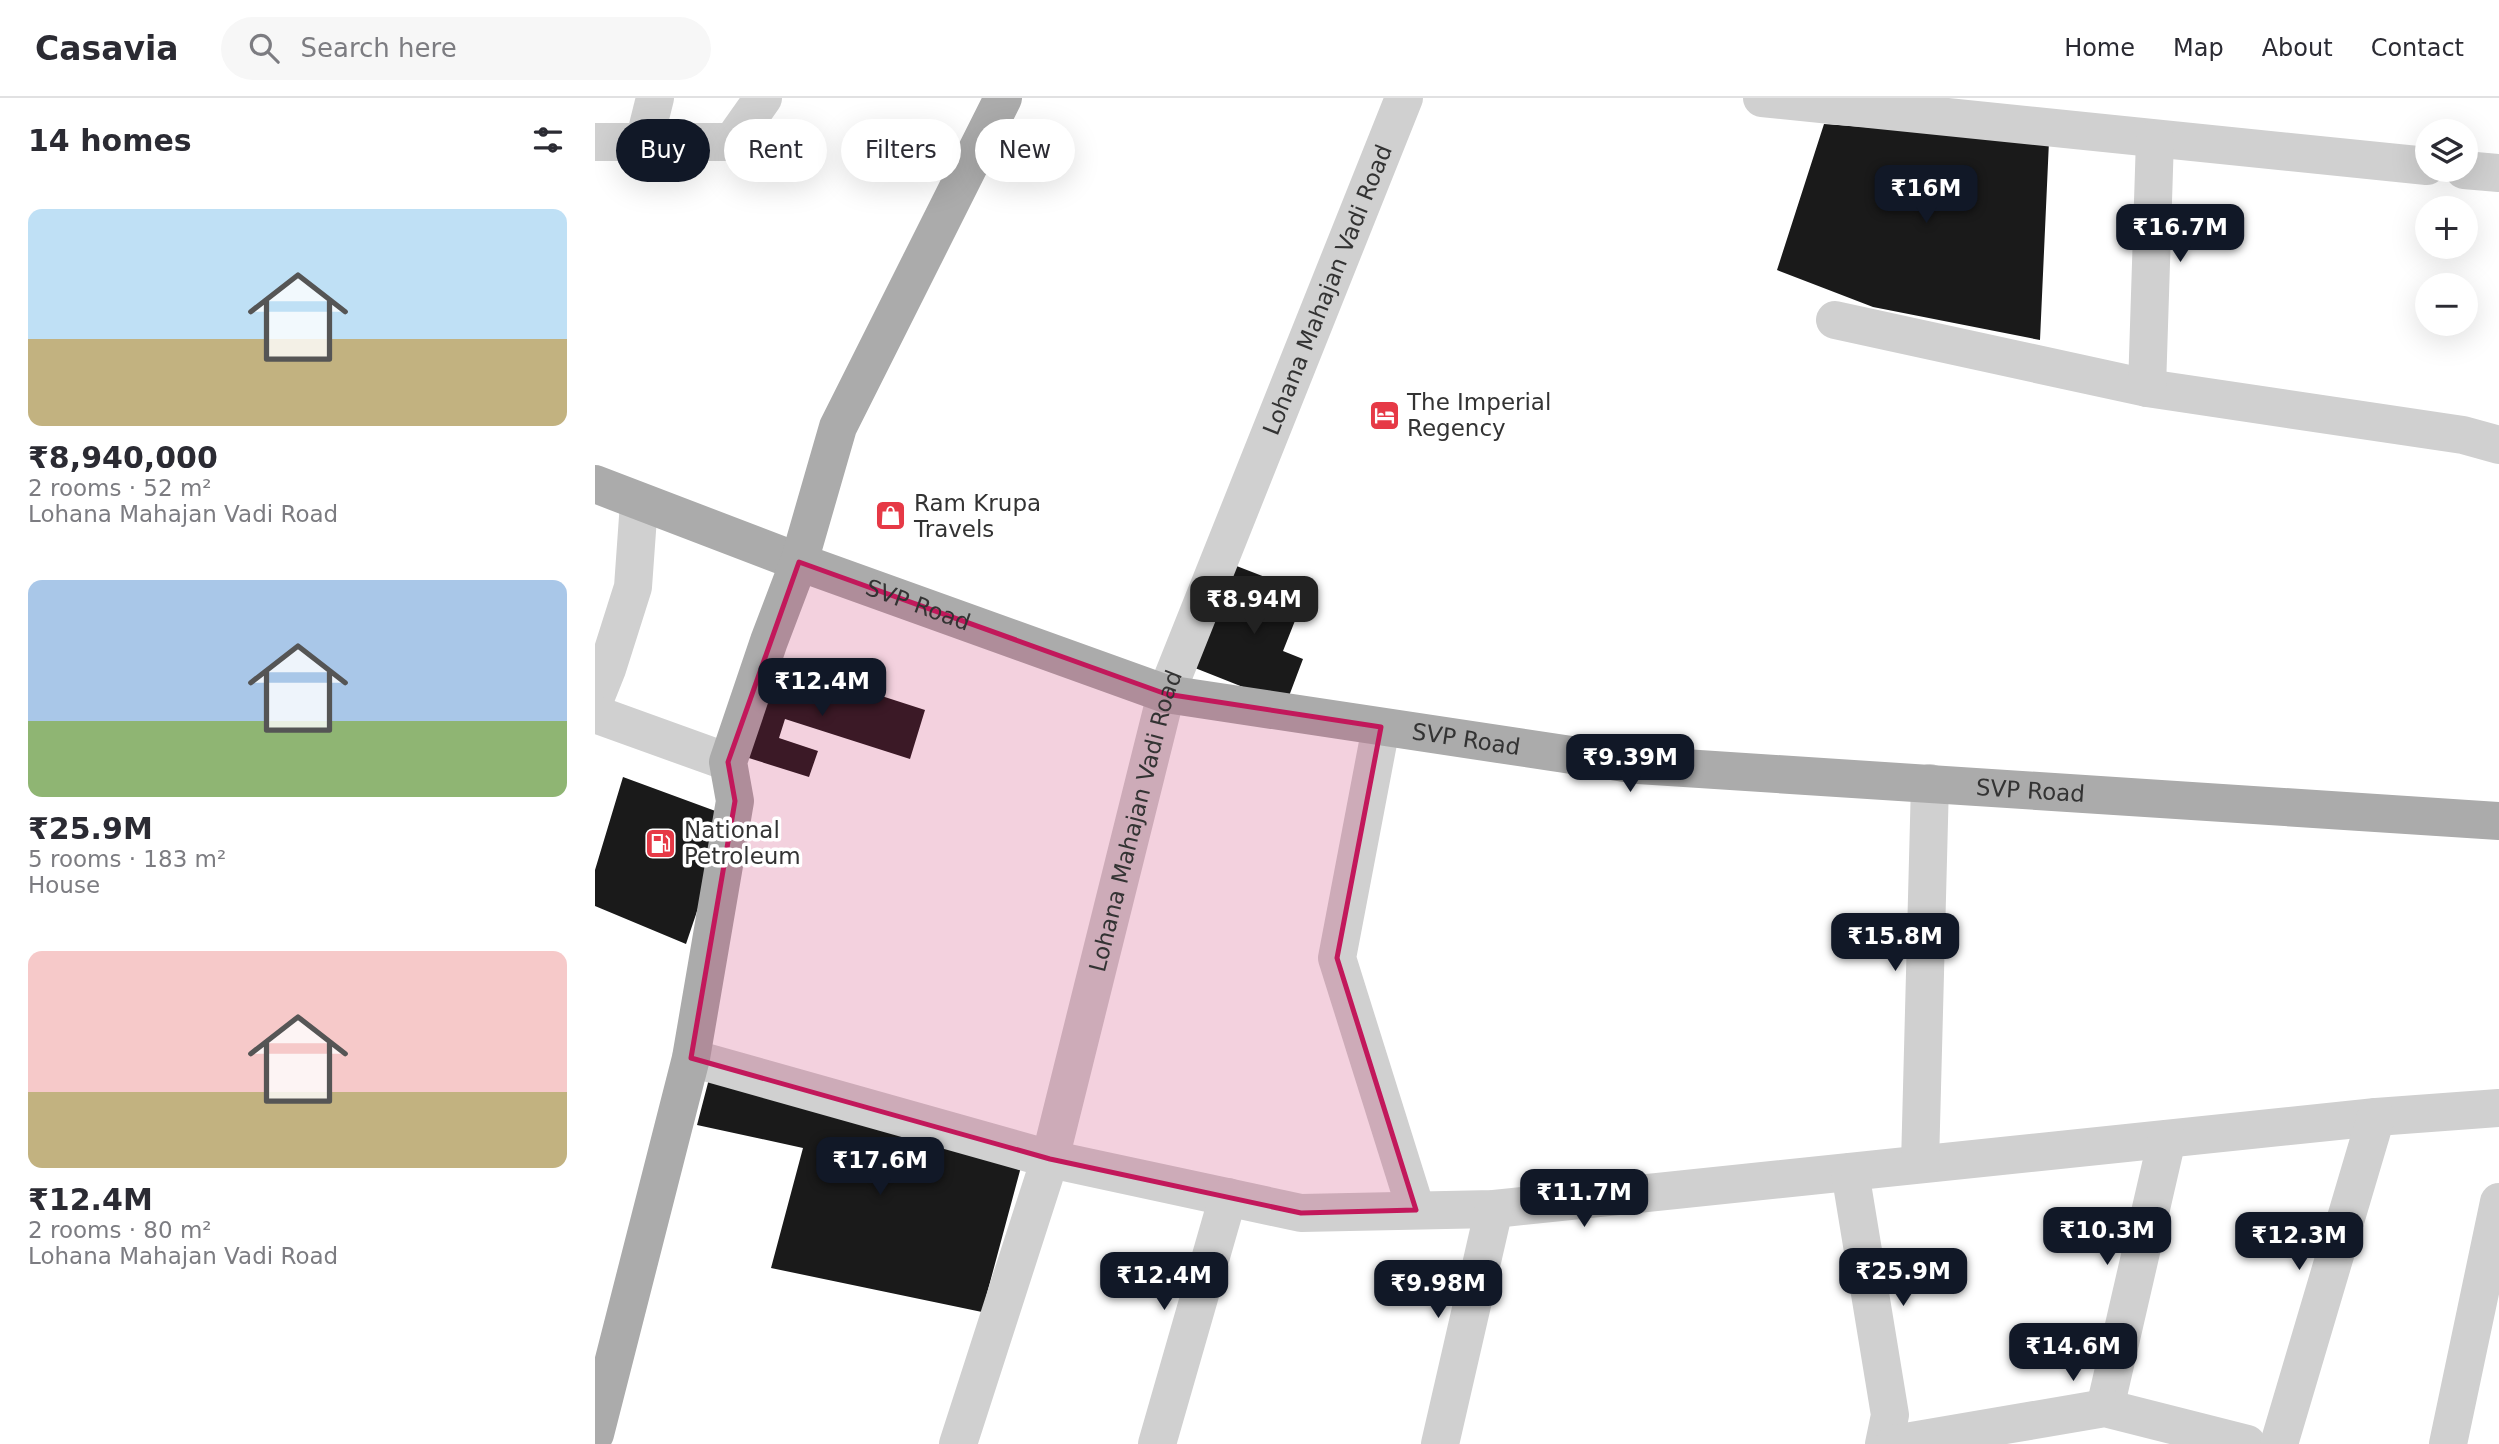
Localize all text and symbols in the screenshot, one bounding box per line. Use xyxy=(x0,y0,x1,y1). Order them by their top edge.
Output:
search box xyxy=(221,17,711,80)
text: Casavia xyxy=(35,29,179,68)
icon: search xyxy=(245,29,283,67)
text: Search here xyxy=(301,33,457,63)
text: Home xyxy=(2064,34,2135,62)
text: Map xyxy=(2173,34,2224,62)
text: About xyxy=(2262,34,2333,62)
text: Contact xyxy=(2371,34,2464,62)
chip: Buy xyxy=(616,119,710,182)
chip: Rent xyxy=(724,119,827,182)
chip: Filters xyxy=(841,119,961,182)
chip: New xyxy=(975,119,1075,182)
map controls xyxy=(2415,119,2478,336)
button: layers xyxy=(2415,119,2478,182)
icon: filters xyxy=(529,121,567,159)
text: 14 homes xyxy=(28,123,192,158)
street label: Lohana Mahajan Vadi Road xyxy=(1258,141,1397,439)
pin: ₹16M xyxy=(1885,166,1967,225)
text: ₹16M xyxy=(1891,175,1961,201)
button: + xyxy=(2415,196,2478,259)
pin: ₹16.7M xyxy=(2123,204,2237,264)
text: ₹16.7M xyxy=(2132,214,2228,240)
icon: home xyxy=(235,254,361,380)
button: − xyxy=(2415,273,2478,336)
place label: The Imperial Regency xyxy=(1406,389,1551,441)
hotel icon: The Imperial Regency xyxy=(1367,398,1401,432)
text: ₹8,940,000 xyxy=(28,440,218,475)
text: 2 rooms · 52 m² xyxy=(28,475,212,501)
place label: Ram Krupa Travels xyxy=(913,490,1041,542)
shop icon: Ram Krupa Travels xyxy=(874,499,908,533)
text: Lohana Mahajan Vadi Road xyxy=(28,501,338,527)
street label: SVP Road xyxy=(862,574,974,636)
pin: ₹8.94M xyxy=(1197,576,1311,636)
text: ₹8.94M xyxy=(1206,586,1302,612)
icon: home xyxy=(235,625,361,751)
pin: ₹12.4M xyxy=(765,658,879,718)
street label: Lohana Mahajan Vadi Road xyxy=(1084,666,1187,975)
text: ₹12.4M xyxy=(774,668,870,694)
street label: SVP Road xyxy=(1410,718,1522,760)
pin: ₹9.39M xyxy=(1573,734,1687,794)
text: ₹9.39M xyxy=(1582,744,1678,770)
street label: SVP Road xyxy=(1975,774,2086,807)
text: ₹25.9M xyxy=(28,811,153,846)
place label: National Petroleum xyxy=(684,817,801,869)
fuel station icon: National Petroleum xyxy=(644,826,678,860)
text: 5 rooms · 183 m² xyxy=(28,846,226,872)
text: House xyxy=(28,872,100,898)
pin: ₹15.8M xyxy=(1838,914,1952,973)
text: ₹15.8M xyxy=(1847,923,1943,949)
icon: home xyxy=(235,996,361,1122)
pin: ₹17.6M xyxy=(823,1138,937,1197)
text: ₹17.6M xyxy=(832,1147,928,1173)
pin: ₹11.7M xyxy=(1527,1170,1641,1229)
text: ₹11.7M xyxy=(1536,1179,1632,1205)
text: ₹12.4M xyxy=(28,1182,153,1217)
pin: ₹10.3M xyxy=(2050,1208,2164,1267)
pin: ₹12.3M xyxy=(2242,1212,2356,1272)
text: 2 rooms · 80 m² xyxy=(28,1217,212,1243)
text: ₹10.3M xyxy=(2059,1217,2155,1243)
text: ₹12.3M xyxy=(2251,1222,2347,1248)
text: Lohana Mahajan Vadi Road xyxy=(28,1243,338,1269)
pin: ₹25.9M xyxy=(1846,1248,1960,1308)
pin: ₹12.4M xyxy=(1107,1252,1221,1312)
text: ₹25.9M xyxy=(1855,1258,1951,1284)
pin: ₹9.98M xyxy=(1381,1260,1495,1320)
text: ₹12.4M xyxy=(1116,1262,1212,1288)
text: ₹9.98M xyxy=(1390,1270,1486,1296)
pin: ₹14.6M xyxy=(2016,1324,2130,1383)
text: ₹14.6M xyxy=(2025,1333,2121,1359)

